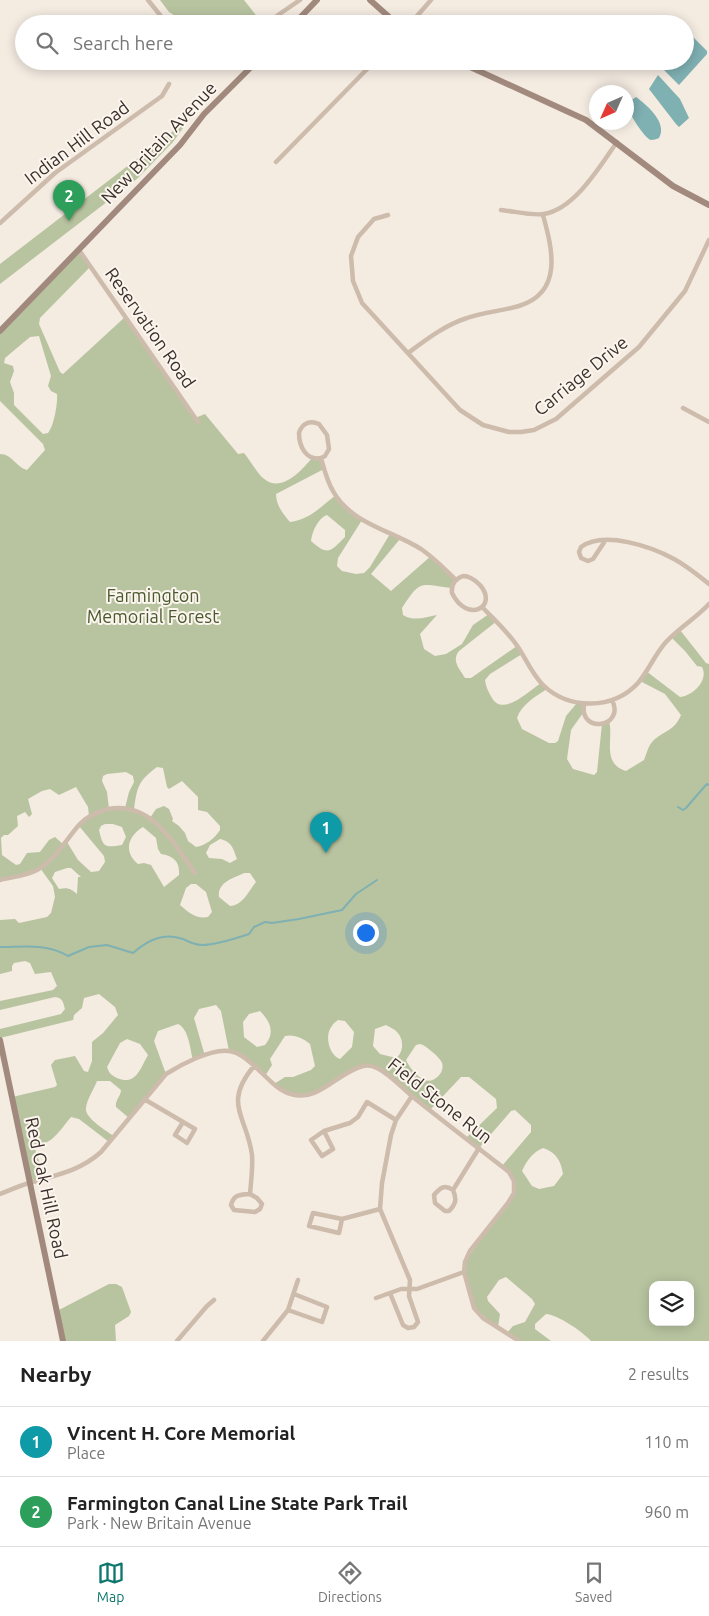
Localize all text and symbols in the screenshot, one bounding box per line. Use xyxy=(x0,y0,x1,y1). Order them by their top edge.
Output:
search box xyxy=(15,15,694,70)
icon: search xyxy=(33,29,61,57)
text: Search here xyxy=(73,32,173,54)
street label: New Britain Avenue xyxy=(97,77,220,207)
north arrow xyxy=(589,85,634,130)
street label: Indian Hill Road xyxy=(20,96,132,188)
pin: 2 xyxy=(53,180,85,221)
street label: Reservation Road xyxy=(102,264,200,391)
street label: Carriage Drive xyxy=(530,331,631,419)
park label: Farmington Memorial Forest xyxy=(87,585,219,626)
pin: 1 xyxy=(310,812,342,853)
your location xyxy=(353,920,379,946)
street label: Field Stone Run xyxy=(385,1053,497,1147)
street label: Red Oak Hill Road xyxy=(22,1115,72,1260)
map controls xyxy=(649,1281,694,1326)
button: layers xyxy=(649,1281,694,1326)
text: Nearby xyxy=(20,1362,91,1386)
text: 2 results xyxy=(628,1365,689,1383)
text: Vincent H. Core Memorial xyxy=(67,1422,295,1444)
text: 1 xyxy=(31,1433,41,1451)
text: 110 m xyxy=(644,1433,689,1451)
text: Place xyxy=(67,1444,105,1462)
text: Farmington Canal Line State Park Trail xyxy=(67,1492,407,1514)
text: 2 xyxy=(31,1503,41,1521)
text: 960 m xyxy=(644,1503,689,1521)
text: Park · New Britain Avenue xyxy=(67,1514,252,1532)
tab: Map xyxy=(97,1559,125,1605)
tab: Directions xyxy=(318,1559,382,1605)
tab: Saved xyxy=(575,1559,612,1605)

